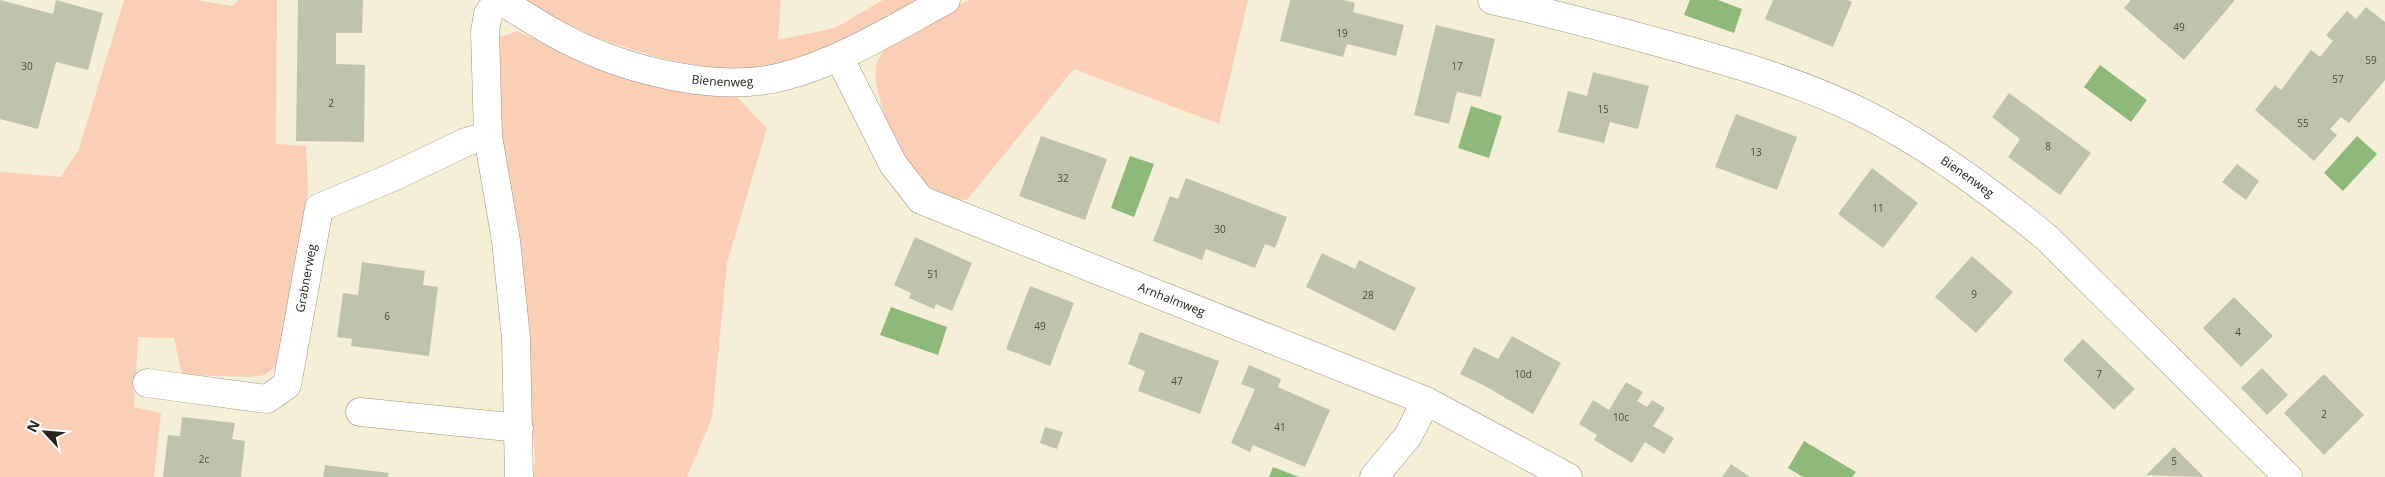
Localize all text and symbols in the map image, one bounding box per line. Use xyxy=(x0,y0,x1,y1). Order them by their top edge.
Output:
house number: 49 xyxy=(2173,20,2185,34)
house number: 19 xyxy=(1336,26,1348,40)
house number: 59 xyxy=(2365,53,2377,67)
house number: 30 xyxy=(21,59,33,73)
house number: 17 xyxy=(1451,59,1463,73)
street label: Bienenweg xyxy=(691,70,754,90)
house number: 57 xyxy=(2332,72,2344,86)
house number: 2 xyxy=(328,96,334,110)
house number: 15 xyxy=(1597,102,1609,116)
house number: 55 xyxy=(2297,116,2309,130)
house number: 8 xyxy=(2045,139,2051,153)
house number: 13 xyxy=(1750,145,1762,159)
street label: Bienenweg xyxy=(1938,152,1998,202)
house number: 32 xyxy=(1057,171,1069,185)
house number: 11 xyxy=(1872,201,1884,215)
house number: 30 xyxy=(1214,222,1226,236)
street label: Grabnerweg xyxy=(291,242,320,314)
house number: 51 xyxy=(927,267,939,281)
street label: Arnhalmweg xyxy=(1136,278,1208,320)
house number: 9 xyxy=(1971,287,1977,301)
house number: 28 xyxy=(1362,288,1374,302)
house number: 6 xyxy=(384,309,390,323)
house number: 49 xyxy=(1034,319,1046,333)
house number: 4 xyxy=(2235,325,2241,339)
house number: 10d xyxy=(1514,367,1532,381)
house number: 7 xyxy=(2096,367,2102,381)
house number: 47 xyxy=(1171,374,1183,388)
north arrow xyxy=(20,407,70,457)
house number: 2 xyxy=(2321,407,2327,421)
house number: 10c xyxy=(1613,410,1629,424)
text: N xyxy=(22,417,44,435)
house number: 41 xyxy=(1274,420,1286,434)
house number: 2c xyxy=(199,452,209,466)
house number: 5 xyxy=(2171,454,2177,468)

